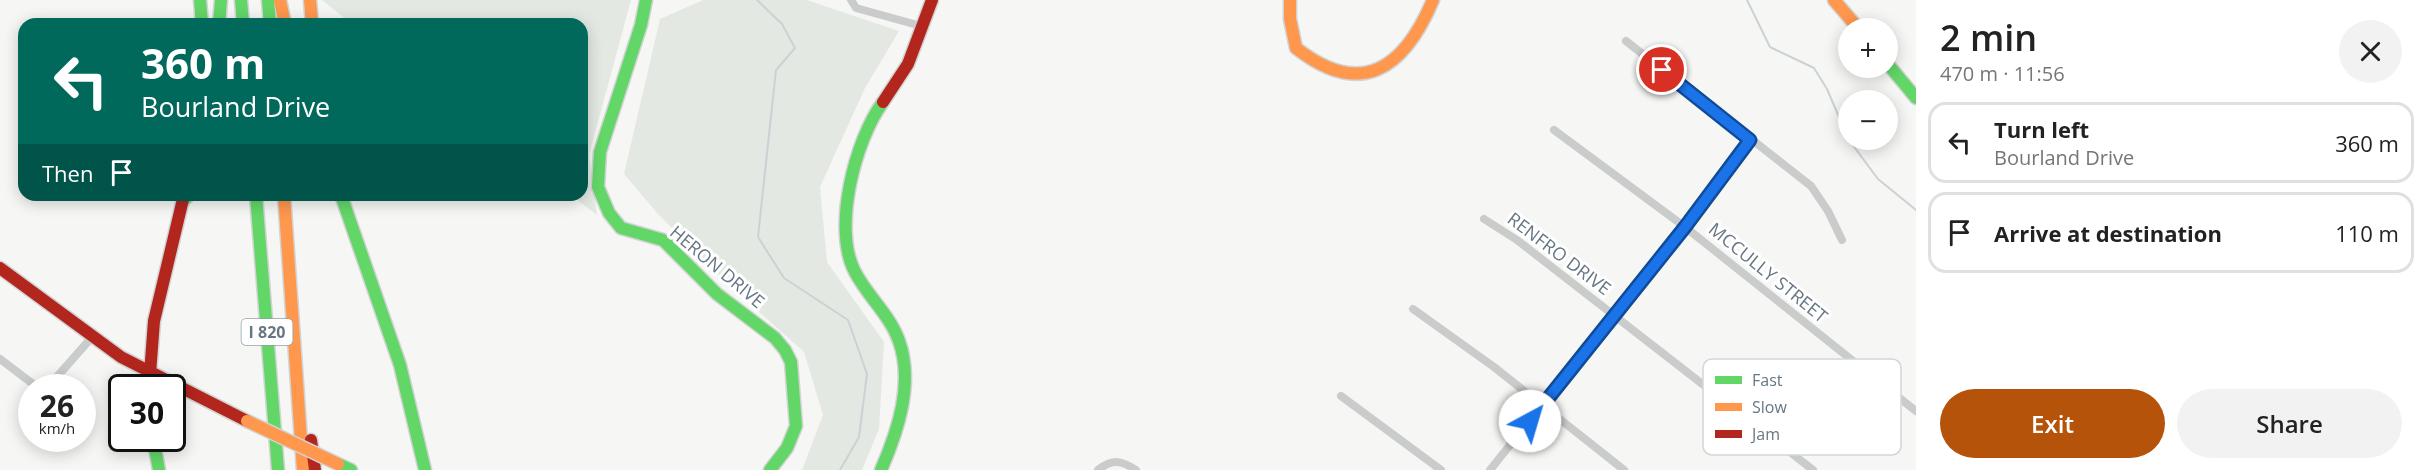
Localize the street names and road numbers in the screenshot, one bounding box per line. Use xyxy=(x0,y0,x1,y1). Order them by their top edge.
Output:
street label: RENFRO DRIVE xyxy=(1503,206,1616,300)
street label: MCCULLY STREET xyxy=(1704,217,1833,328)
street label: HERON DRIVE xyxy=(665,220,770,313)
road number: I 820 xyxy=(242,319,292,345)

